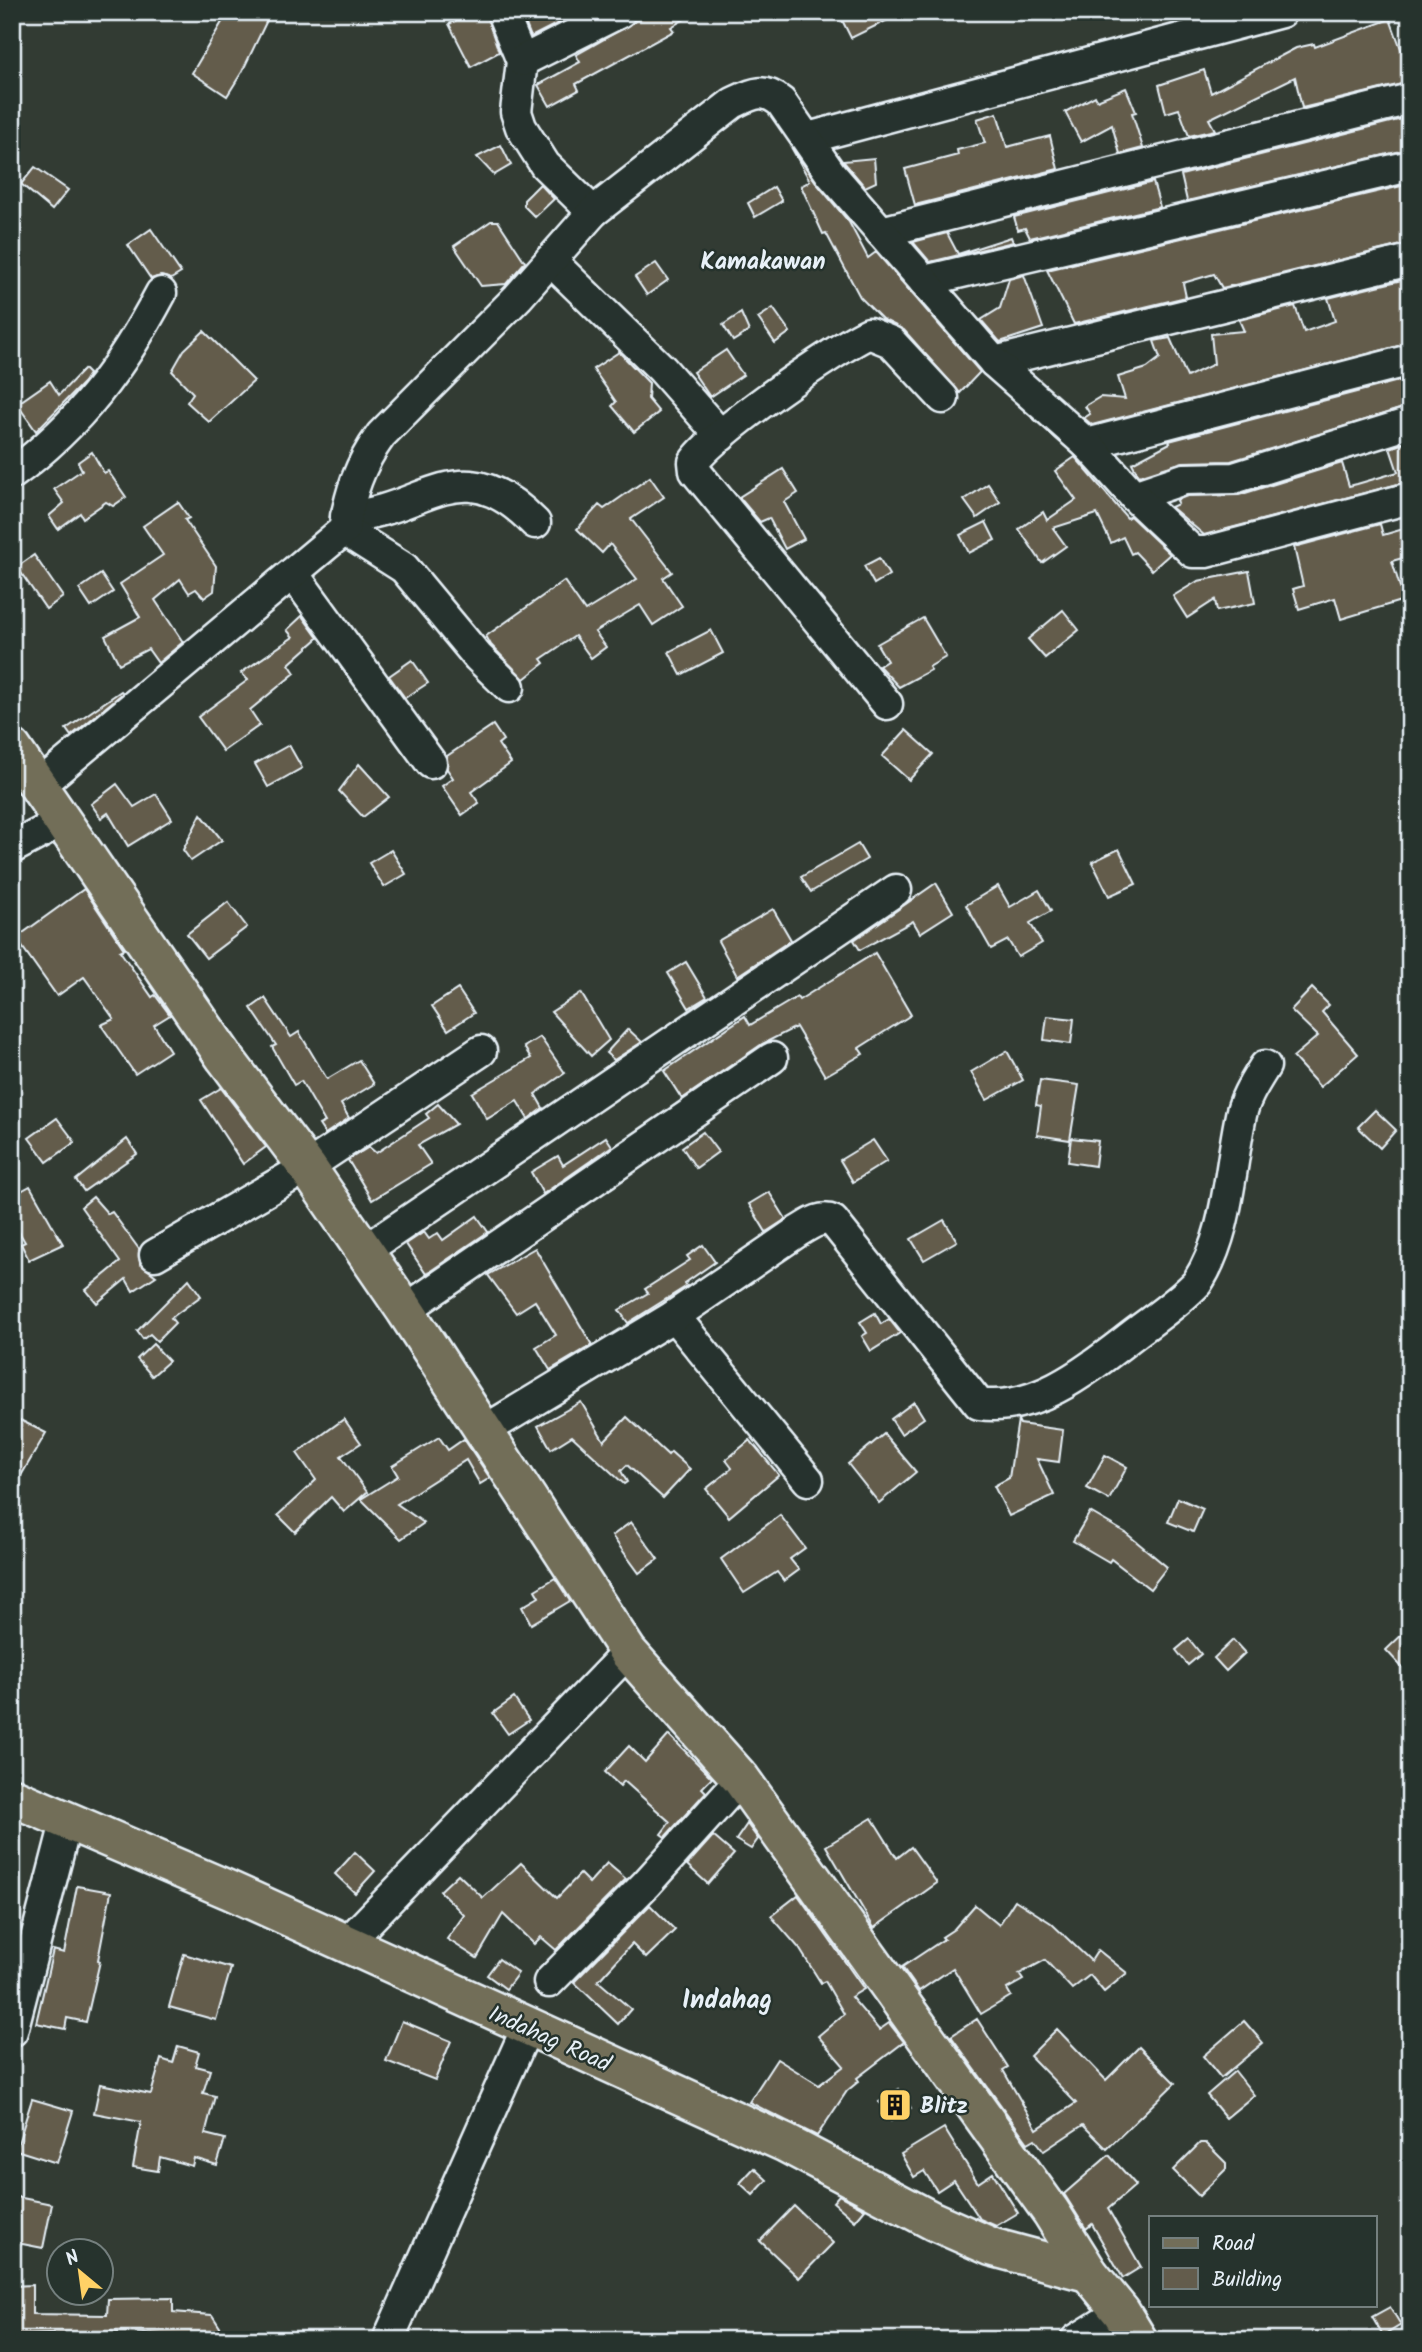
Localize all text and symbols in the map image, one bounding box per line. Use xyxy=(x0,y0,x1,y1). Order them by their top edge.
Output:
district label: Kamakawan xyxy=(700,243,826,282)
district label: Indahag xyxy=(682,1980,772,2022)
street label: Indahag Road xyxy=(482,1997,617,2083)
building icon: Blitz xyxy=(876,2086,914,2124)
place label: Blitz xyxy=(920,2089,968,2125)
legend xyxy=(1149,2216,1376,2306)
text: Road xyxy=(1212,2228,1255,2261)
north arrow xyxy=(46,2236,116,2306)
text: N xyxy=(60,2243,85,2275)
text: Building xyxy=(1212,2264,1282,2297)

